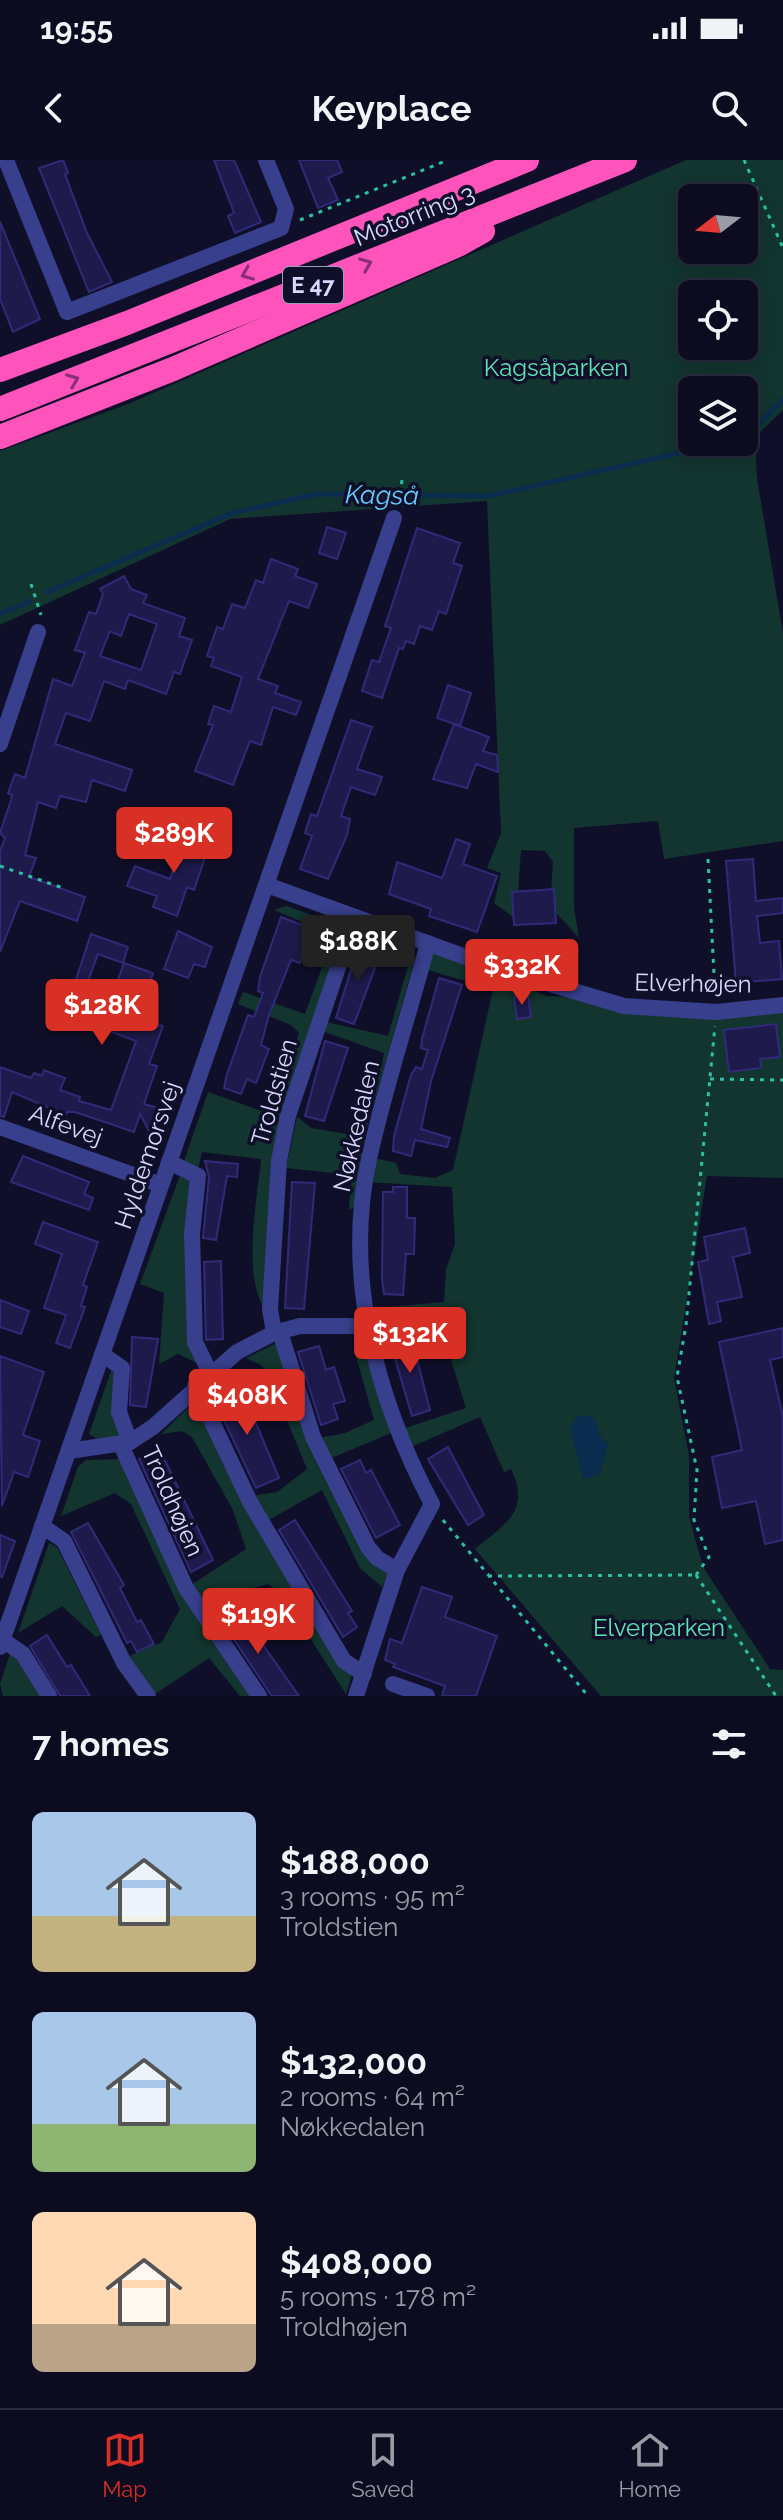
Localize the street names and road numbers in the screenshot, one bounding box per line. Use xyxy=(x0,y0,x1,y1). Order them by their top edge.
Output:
street label: Motorring 3 xyxy=(350,178,478,252)
road number: E 47 xyxy=(283,267,343,303)
street label: Elverhøjen xyxy=(634,967,752,999)
street label: Troldstien xyxy=(245,1036,303,1148)
street label: Nøkkedalen xyxy=(327,1057,385,1195)
street label: Hyldemorsvej xyxy=(108,1077,186,1233)
street label: Alfevej xyxy=(25,1098,107,1152)
street label: Troldhøjen xyxy=(136,1441,210,1561)

